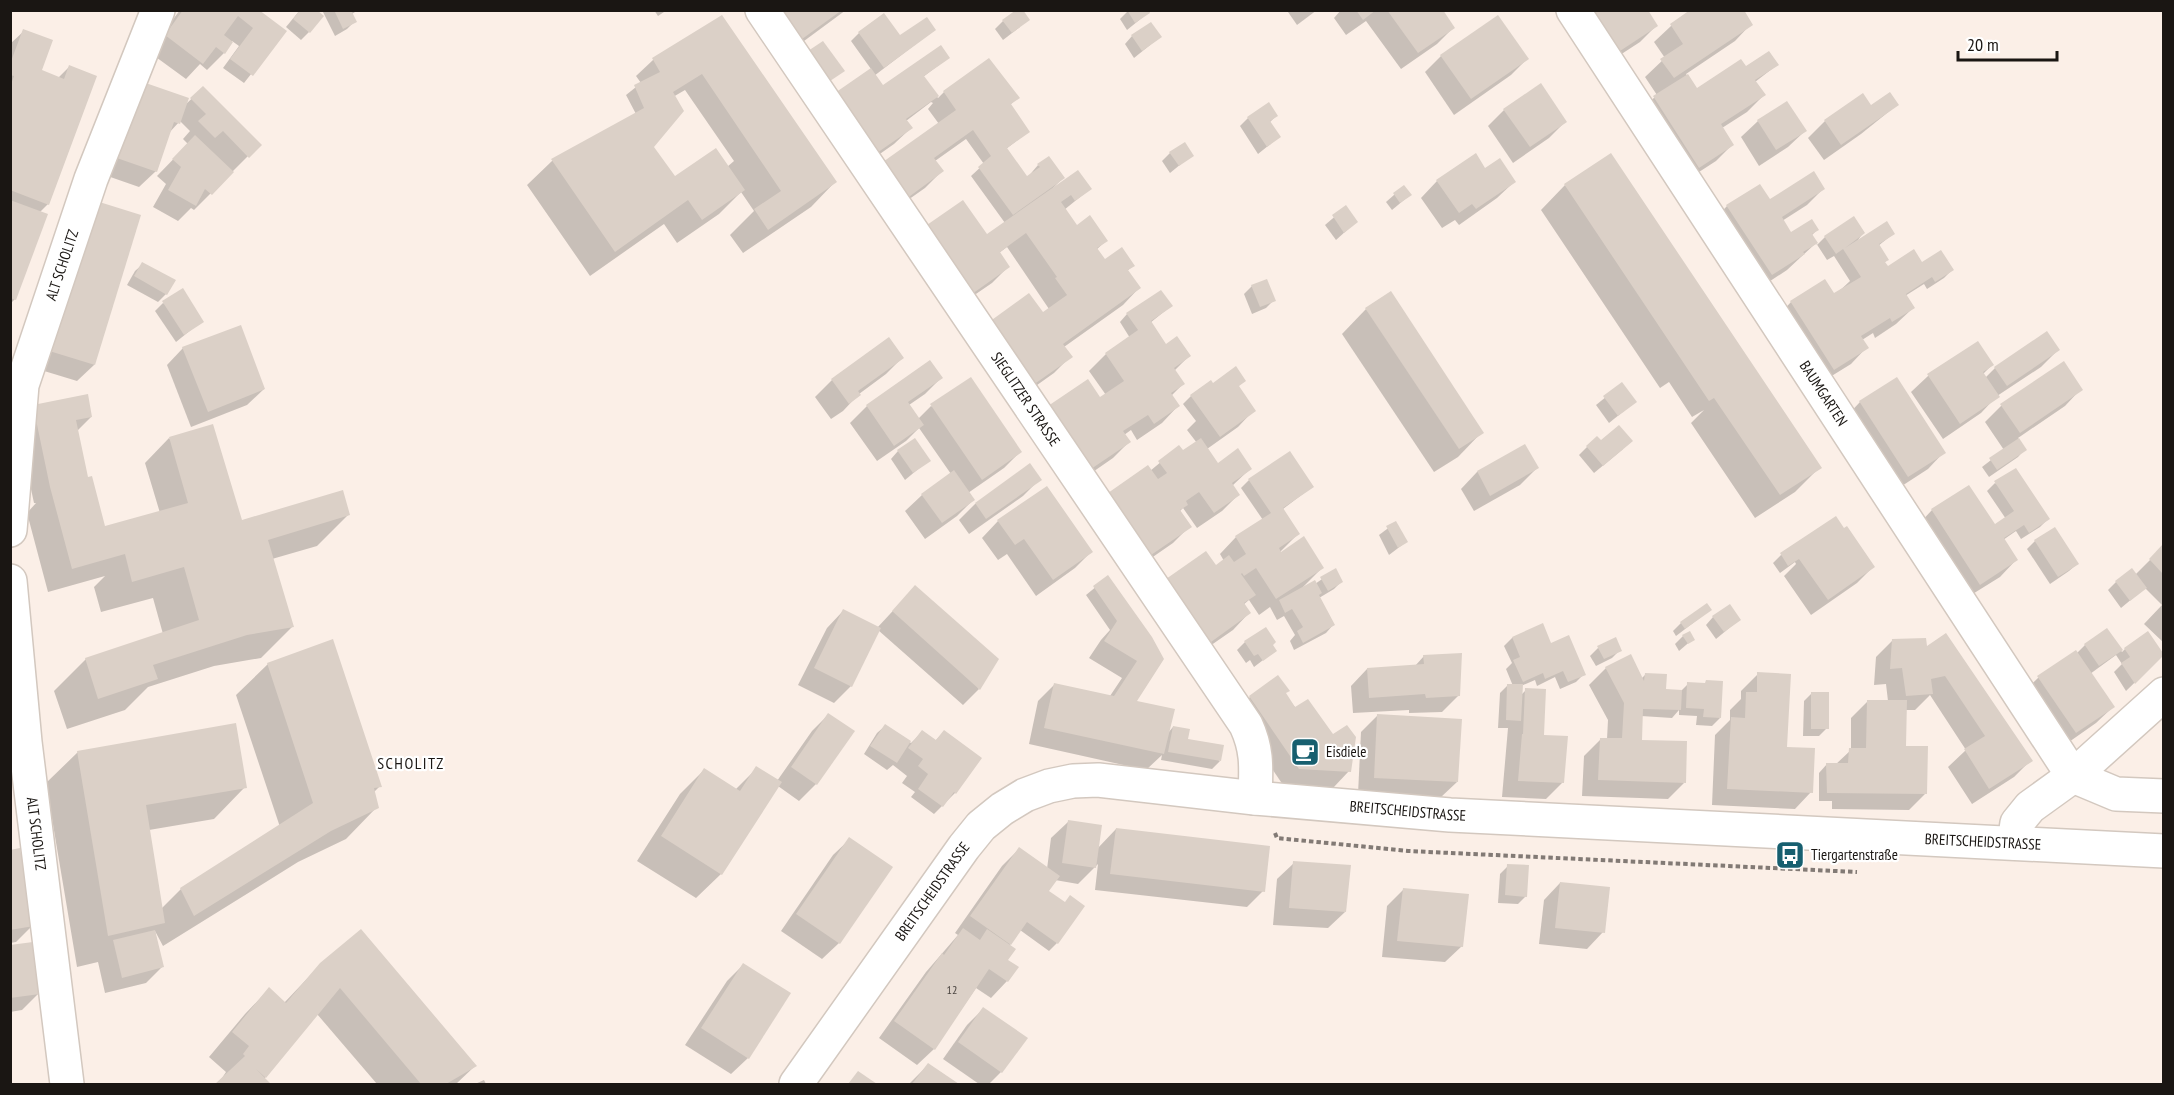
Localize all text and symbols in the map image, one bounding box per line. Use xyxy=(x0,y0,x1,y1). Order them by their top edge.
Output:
scale bar xyxy=(1958,24,2057,62)
text: 20 m xyxy=(1967,33,1999,56)
street label: ALT SCHOLITZ xyxy=(41,227,83,303)
street label: SIEGLITZER STRASSE xyxy=(987,348,1064,450)
street label: BAUMGARTEN xyxy=(1796,357,1852,429)
cafe icon: Eisdiele xyxy=(1289,736,1321,768)
place label: Eisdiele xyxy=(1326,742,1366,761)
district label: SCHOLITZ xyxy=(377,753,445,773)
street label: ALT SCHOLITZ xyxy=(23,796,51,872)
street label: BREITSCHEIDSTRASSE xyxy=(1349,796,1466,825)
street label: BREITSCHEIDSTRASSE xyxy=(1924,829,2042,854)
street label: BREITSCHEIDSTRASSE xyxy=(891,838,973,944)
bus stop icon: Tiergartenstraße xyxy=(1774,839,1806,871)
place label: Tiergartenstraße xyxy=(1811,845,1898,864)
house number: 12 xyxy=(947,982,957,997)

